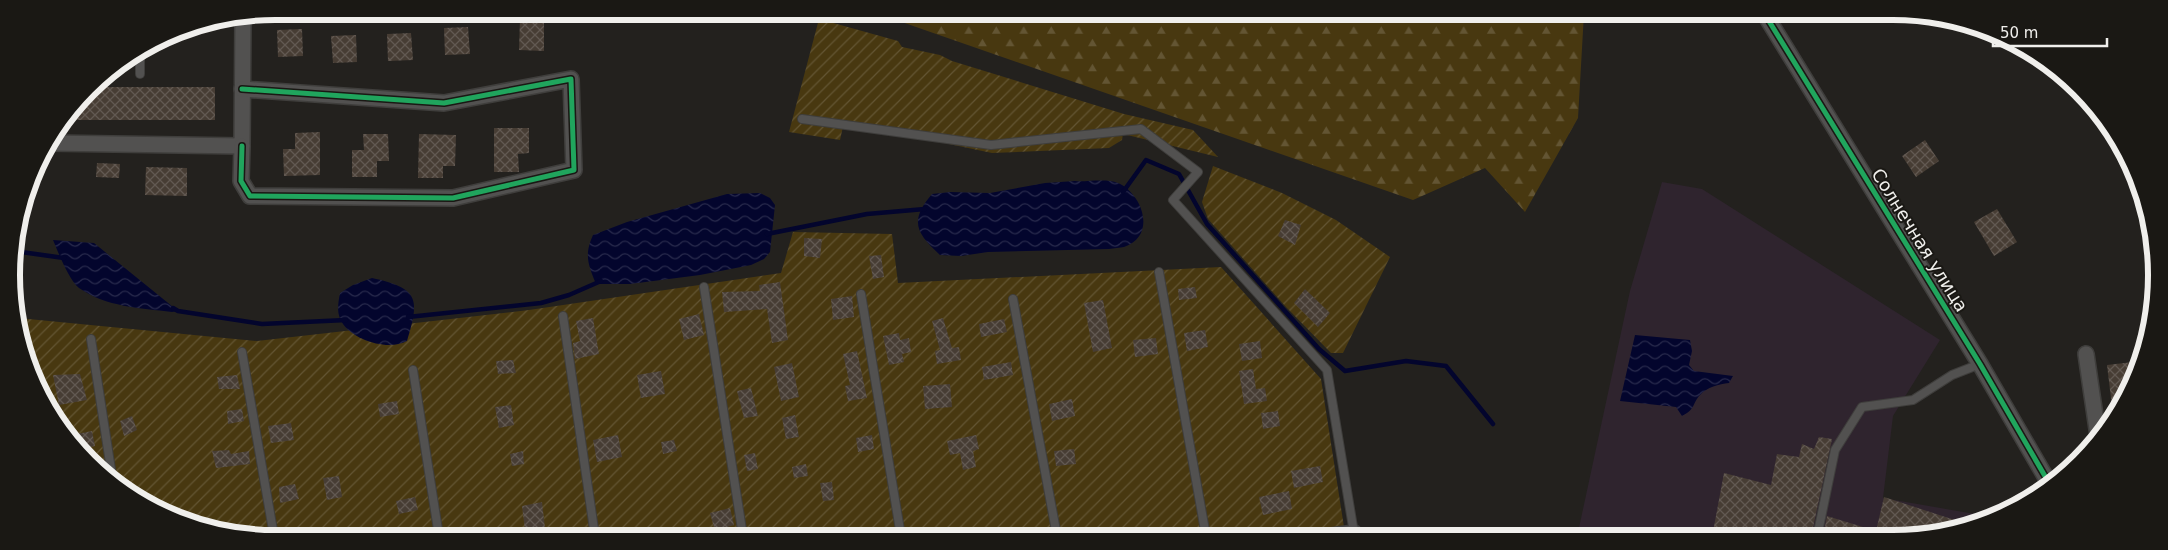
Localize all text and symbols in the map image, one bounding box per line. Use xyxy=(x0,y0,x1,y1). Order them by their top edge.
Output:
scale bar xyxy=(1993,15,2107,47)
text: 50 m xyxy=(2000,24,2038,42)
street label: Солнечная улица xyxy=(1867,164,1973,316)

